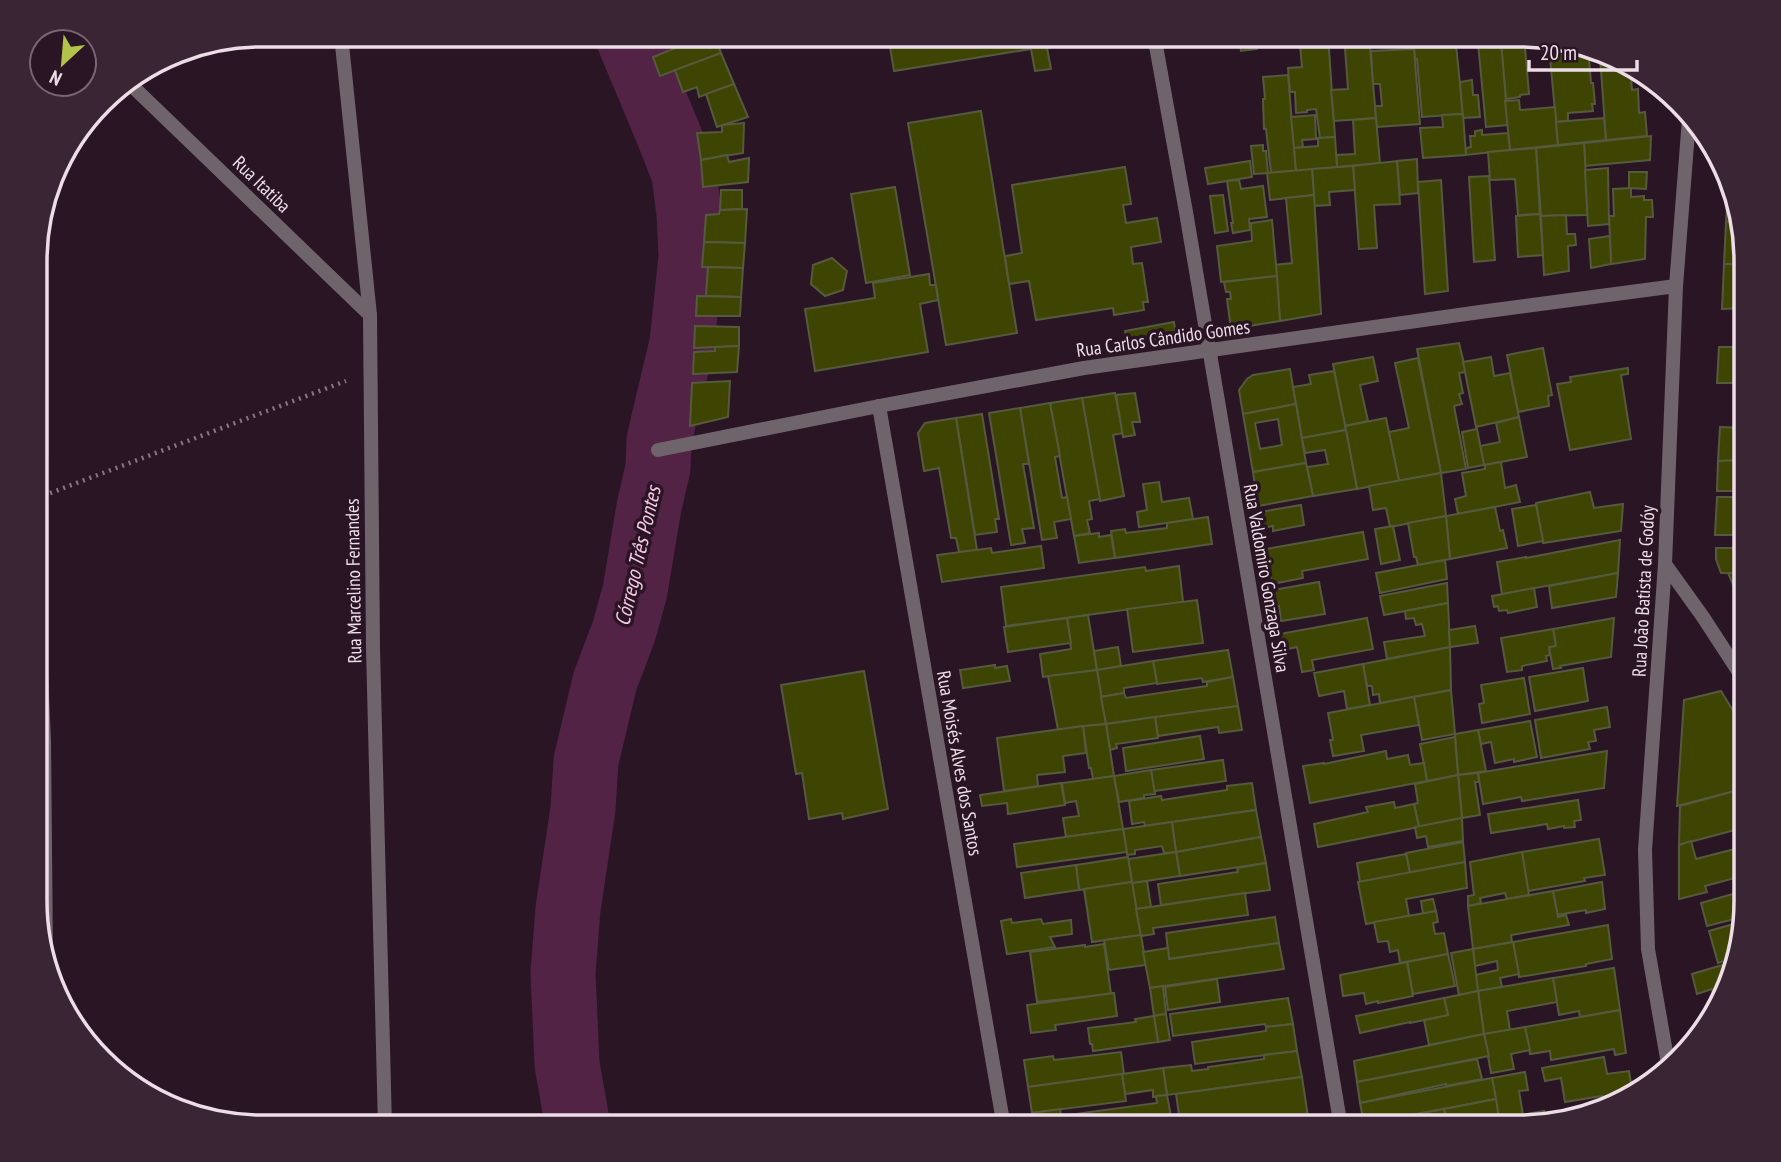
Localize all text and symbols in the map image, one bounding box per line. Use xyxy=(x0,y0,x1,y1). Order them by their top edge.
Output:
north arrow xyxy=(28,28,98,98)
scale bar xyxy=(1529,28,1638,72)
text: 20 m xyxy=(1540,39,1577,66)
text: N xyxy=(46,65,65,91)
street label: Rua Itatiba xyxy=(228,151,296,217)
street label: Rua Carlos Cândido Gomes xyxy=(1075,314,1251,362)
water label: Córrego Três Pontes xyxy=(608,482,667,628)
street label: Rua Valdomiro Gonzaga Silva xyxy=(1239,482,1295,674)
street label: Rua Marcelino Fernandes xyxy=(340,498,366,664)
street label: Rua João Batista de Godóy xyxy=(1627,504,1660,677)
street label: Rua Moisés Alves dos Santos xyxy=(932,669,988,857)

